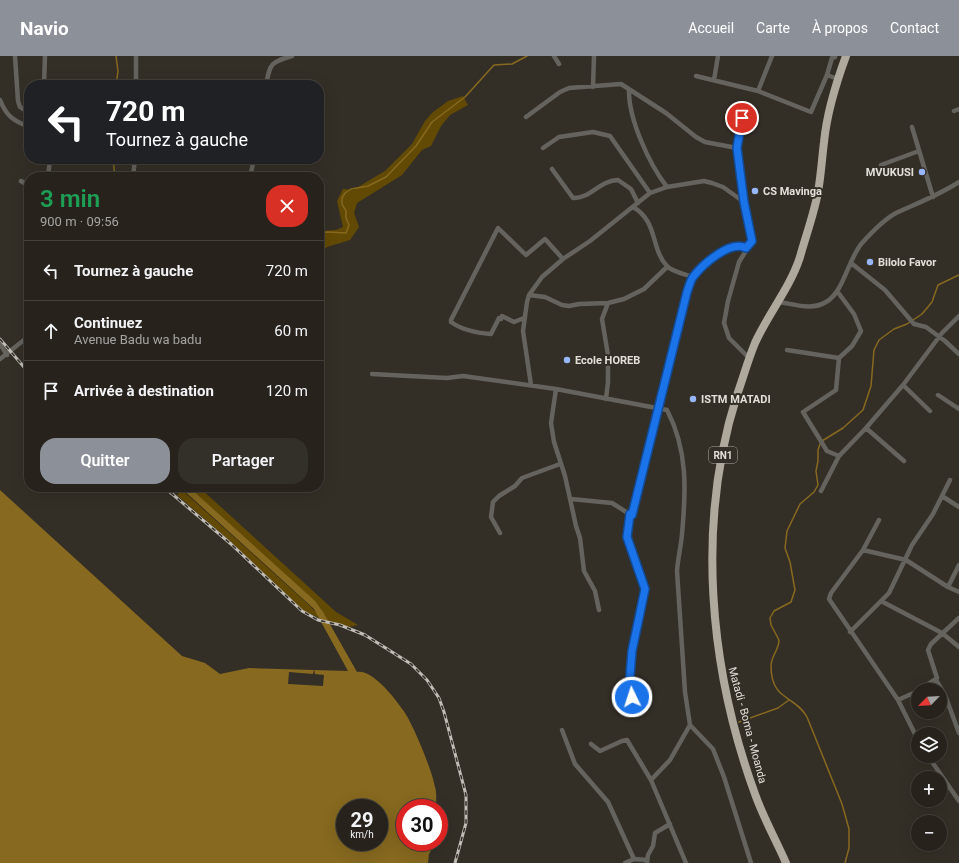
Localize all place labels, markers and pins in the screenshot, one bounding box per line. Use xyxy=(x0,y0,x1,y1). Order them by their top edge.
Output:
pin xyxy=(725,101,759,135)
place label: MVUKUSI xyxy=(866,166,914,179)
marker: MVUKUSI xyxy=(917,167,927,177)
place label: CS Mavinga xyxy=(763,185,822,198)
marker: CS Mavinga xyxy=(750,186,760,196)
place label: Bilolo Favor xyxy=(878,256,936,269)
marker: Bilolo Favor xyxy=(865,257,875,267)
place label: Ecole HOREB xyxy=(575,354,640,367)
marker: Ecole HOREB xyxy=(562,355,572,365)
place label: ISTM MATADI xyxy=(701,393,771,406)
marker: ISTM MATADI xyxy=(688,394,698,404)

